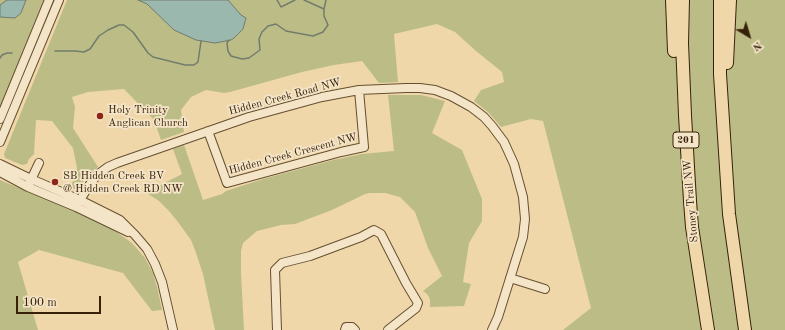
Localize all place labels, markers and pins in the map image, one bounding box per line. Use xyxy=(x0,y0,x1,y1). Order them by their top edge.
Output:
place label: Holy Trinity Anglican Church xyxy=(108,103,188,129)
marker: Holy Trinity Anglican Church xyxy=(95,111,105,121)
place label: SB Hidden Creek BV @ Hidden Creek RD NW xyxy=(63,169,183,195)
marker: SB Hidden Creek BV @ Hidden Creek RD NW xyxy=(50,177,60,187)

